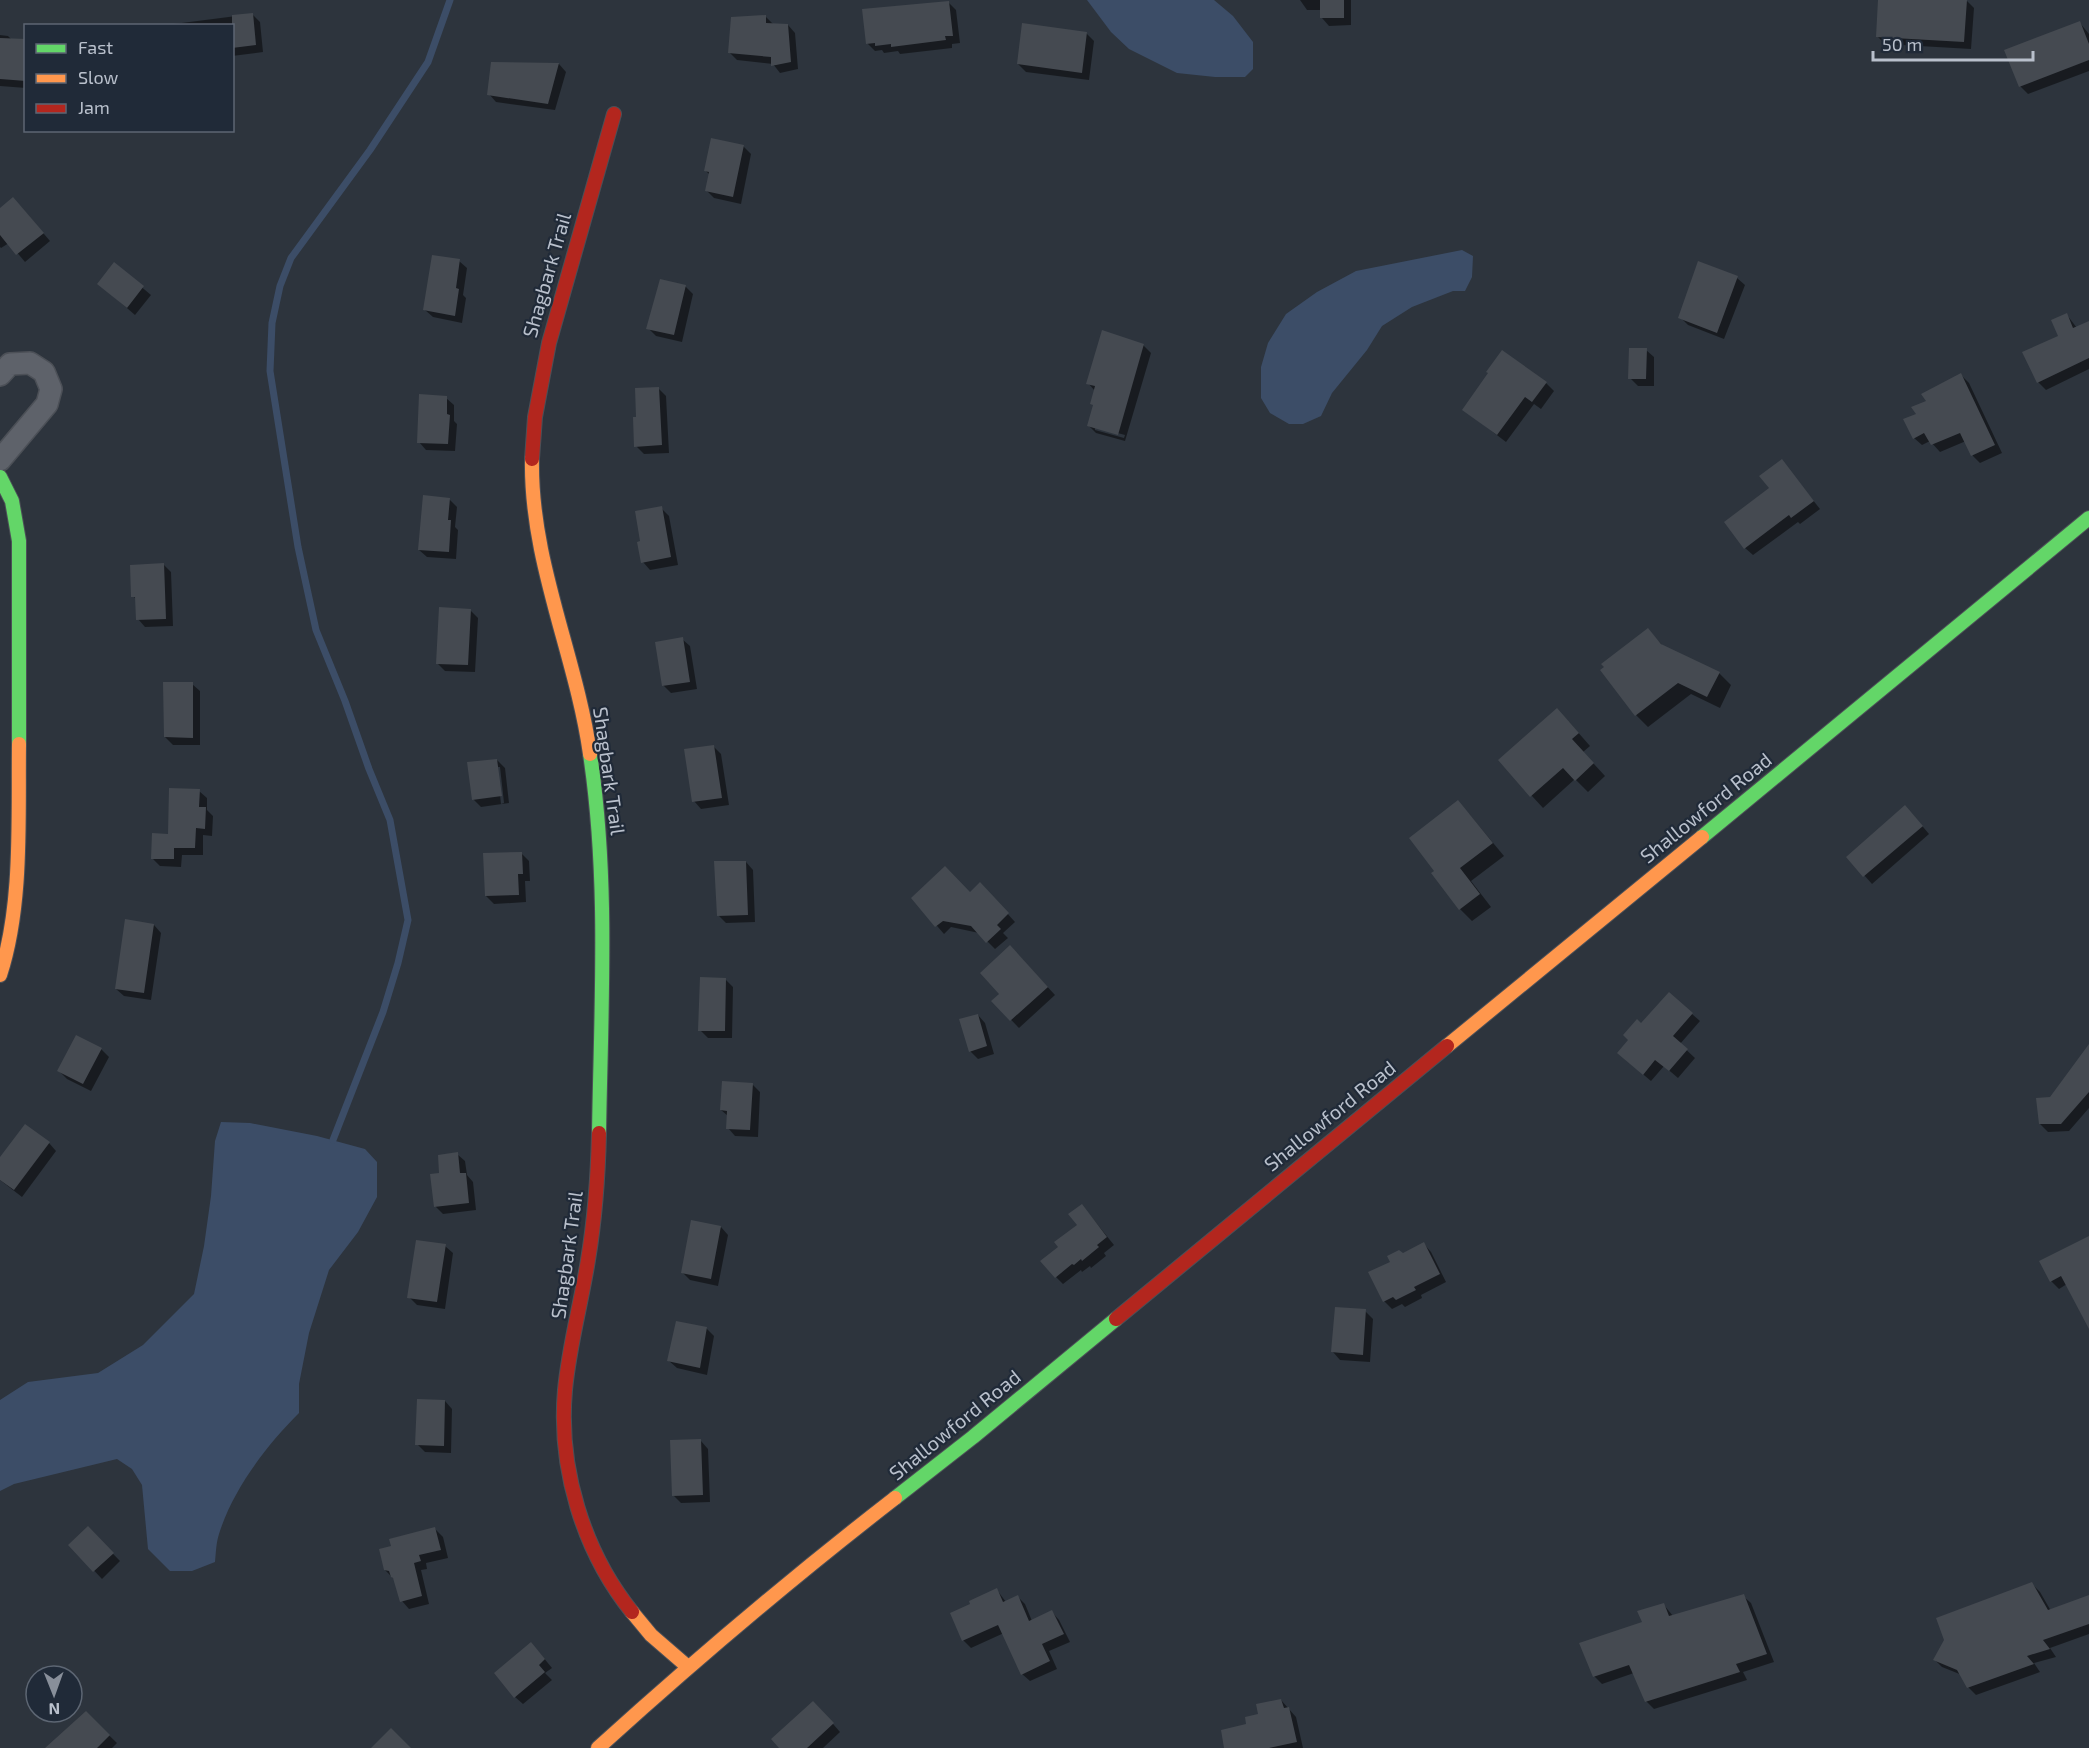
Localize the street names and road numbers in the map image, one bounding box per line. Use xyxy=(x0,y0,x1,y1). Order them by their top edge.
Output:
street label: Shagbark Trail xyxy=(517,209,575,340)
street label: Shagbark Trail xyxy=(589,705,631,836)
street label: Shallowford Road xyxy=(1635,747,1776,868)
street label: Shallowford Road xyxy=(1259,1055,1400,1176)
street label: Shagbark Trail xyxy=(545,1189,587,1320)
street label: Shallowford Road xyxy=(884,1364,1025,1485)

